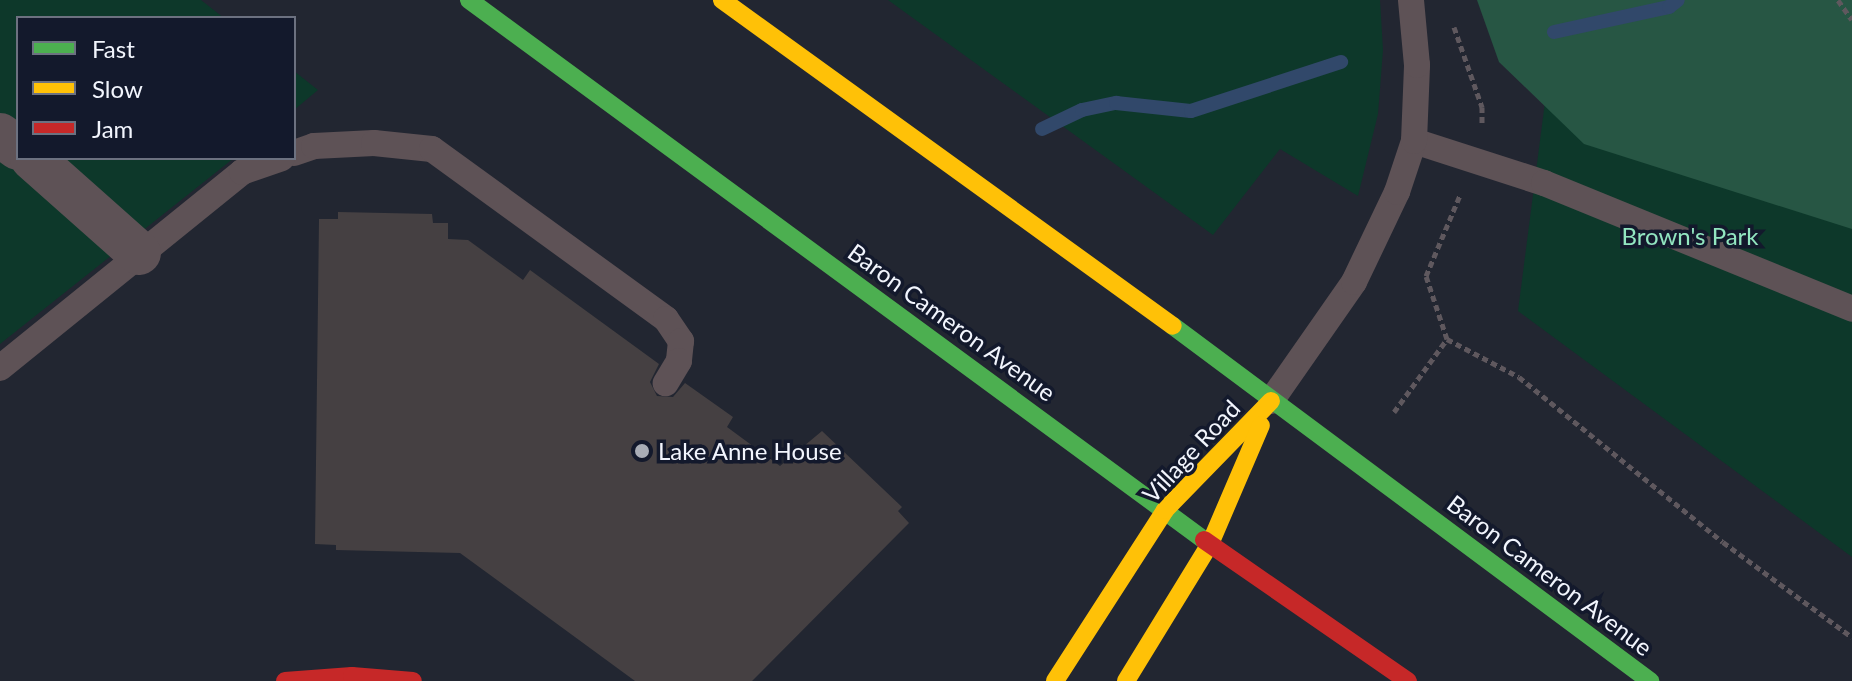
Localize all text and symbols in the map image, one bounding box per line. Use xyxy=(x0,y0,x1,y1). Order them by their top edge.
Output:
legend xyxy=(16,16,296,160)
text: Fast xyxy=(92,34,135,63)
text: Slow xyxy=(92,74,143,103)
text: Jam xyxy=(92,114,133,143)
park label: Brown's Park xyxy=(1621,222,1759,250)
street label: Baron Cameron Avenue xyxy=(842,237,1062,407)
street label: Village Road xyxy=(1136,394,1246,508)
place label: Lake Anne House xyxy=(658,437,842,465)
marker: Lake Anne House xyxy=(633,442,651,460)
street label: Baron Cameron Avenue xyxy=(1442,488,1658,662)

